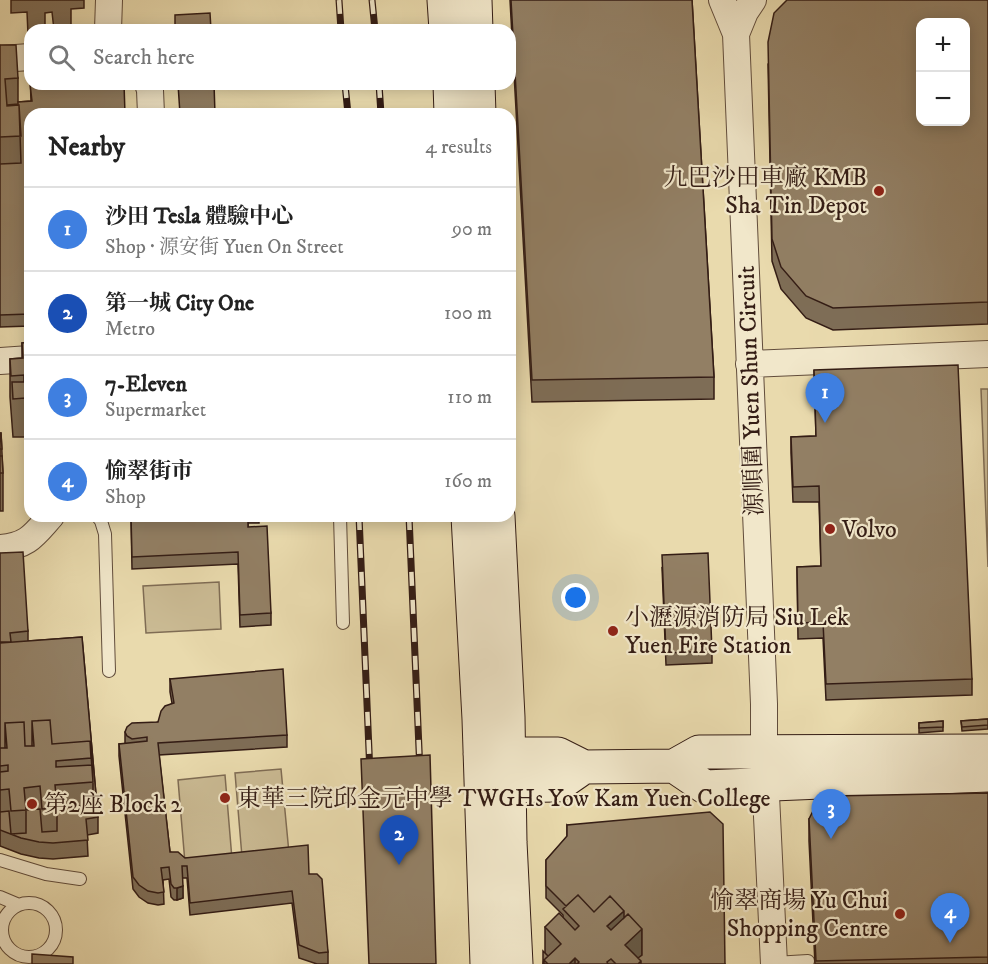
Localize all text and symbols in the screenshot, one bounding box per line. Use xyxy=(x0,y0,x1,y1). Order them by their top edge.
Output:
map controls xyxy=(916,18,970,126)
button: + xyxy=(916,18,970,72)
search box xyxy=(24,24,516,90)
icon: search xyxy=(45,41,78,74)
text: Search here xyxy=(93,44,195,71)
button: − xyxy=(916,72,970,126)
text: Nearby xyxy=(48,131,125,164)
text: 4 results xyxy=(425,135,492,160)
place label: 九巴沙田車廠 KMB Sha Tin Depot xyxy=(664,163,867,221)
marker: 九巴沙田車廠 KMB Sha Tin Depot xyxy=(872,184,886,198)
text: 沙田 Tesla 體驗中心 xyxy=(105,203,293,230)
text: 1 xyxy=(64,217,71,242)
text: 90 m xyxy=(452,217,492,242)
text: Shop · 源安街 Yuen On Street xyxy=(105,235,344,260)
street label: 源順圍 Yuen Shun Circuit xyxy=(732,265,770,517)
text: 第一城 City One xyxy=(105,290,254,317)
text: 2 xyxy=(63,301,72,326)
text: 100 m xyxy=(444,301,492,326)
text: Metro xyxy=(105,317,155,342)
text: 7-Eleven xyxy=(105,371,187,398)
pin: 1 xyxy=(806,374,844,423)
text: 3 xyxy=(64,385,71,410)
text: 110 m xyxy=(447,385,492,410)
text: Supermarket xyxy=(105,398,206,423)
text: 愉翠街市 xyxy=(105,458,193,485)
text: 4 xyxy=(62,469,73,494)
text: 160 m xyxy=(444,469,492,494)
text: Shop xyxy=(105,485,146,510)
place label: Volvo xyxy=(841,515,897,545)
marker: Volvo xyxy=(823,522,837,536)
your location xyxy=(561,583,590,612)
place label: 小瀝源消防局 Siu Lek Yuen Fire Station xyxy=(625,603,849,661)
marker: 小瀝源消防局 Siu Lek Yuen Fire Station xyxy=(606,624,620,638)
place label: 東華三院邱金元中學 TWGHs Yow Kam Yuen College xyxy=(237,784,771,814)
place label: 第2座 Block 2 xyxy=(44,790,182,820)
pin: 3 xyxy=(812,790,850,839)
marker: 東華三院邱金元中學 TWGHs Yow Kam Yuen College xyxy=(218,791,232,805)
marker: 第2座 Block 2 xyxy=(25,797,39,811)
pin: 2 xyxy=(380,816,418,865)
place label: 愉翠商場 Yu Chui Shopping Centre xyxy=(710,886,888,944)
pin: 4 xyxy=(930,894,970,943)
marker: 愉翠商場 Yu Chui Shopping Centre xyxy=(893,907,907,921)

